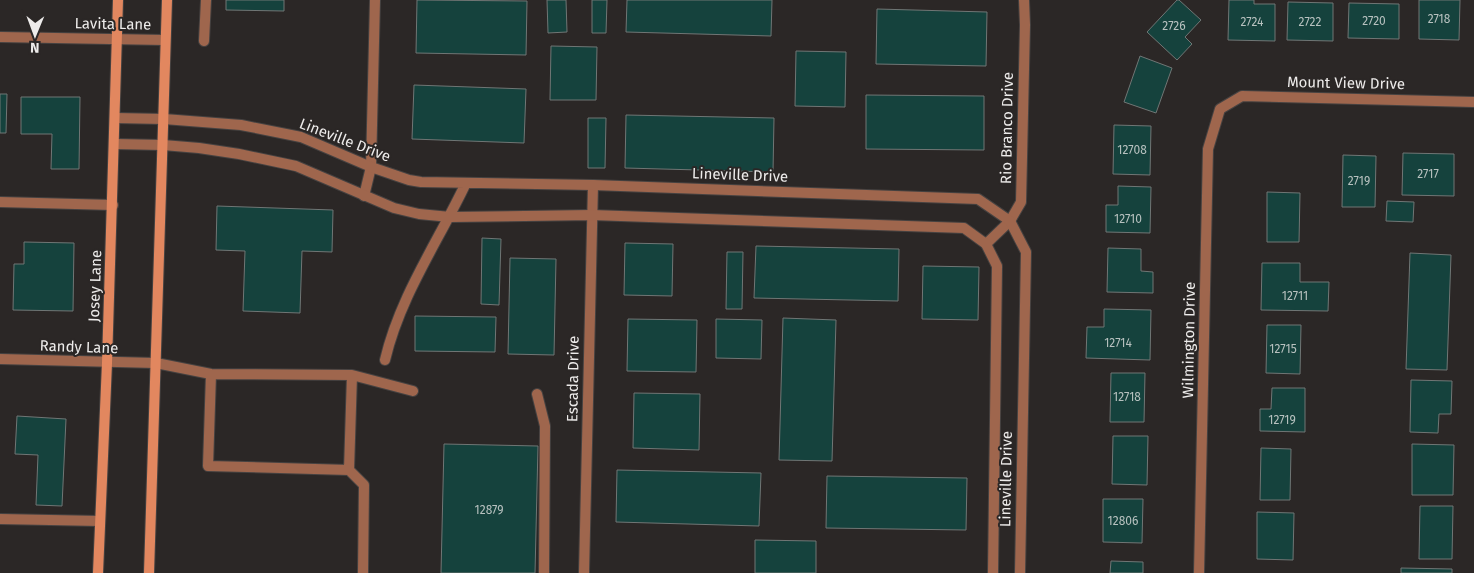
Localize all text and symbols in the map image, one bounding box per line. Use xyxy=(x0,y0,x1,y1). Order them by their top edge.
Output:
north arrow xyxy=(10,10,60,60)
house number: 2718 xyxy=(1428,12,1451,26)
street label: Lavita Lane xyxy=(74,14,152,34)
house number: 2720 xyxy=(1362,14,1386,28)
house number: 2724 xyxy=(1241,15,1264,29)
house number: 2722 xyxy=(1299,15,1321,29)
house number: 2726 xyxy=(1162,19,1186,33)
text: N xyxy=(30,39,40,56)
street label: Rio Branco Drive xyxy=(997,72,1017,184)
street label: Mount View Drive xyxy=(1287,73,1405,93)
street label: Lineville Drive xyxy=(297,114,393,166)
house number: 12708 xyxy=(1117,143,1147,157)
street label: Lineville Drive xyxy=(692,164,788,186)
house number: 2717 xyxy=(1417,167,1439,181)
house number: 2719 xyxy=(1348,174,1370,188)
house number: 12710 xyxy=(1114,212,1142,226)
street label: Josey Lane xyxy=(85,250,105,322)
street label: Wilmington Drive xyxy=(1179,282,1199,398)
house number: 12711 xyxy=(1282,289,1308,303)
street label: Escada Drive xyxy=(563,336,583,422)
house number: 12714 xyxy=(1104,336,1132,350)
street label: Randy Lane xyxy=(39,337,119,357)
house number: 12715 xyxy=(1269,342,1297,356)
house number: 12718 xyxy=(1113,390,1141,404)
house number: 12719 xyxy=(1268,413,1296,427)
street label: Lineville Drive xyxy=(996,431,1016,527)
house number: 12879 xyxy=(475,503,503,517)
house number: 12806 xyxy=(1108,514,1138,528)

